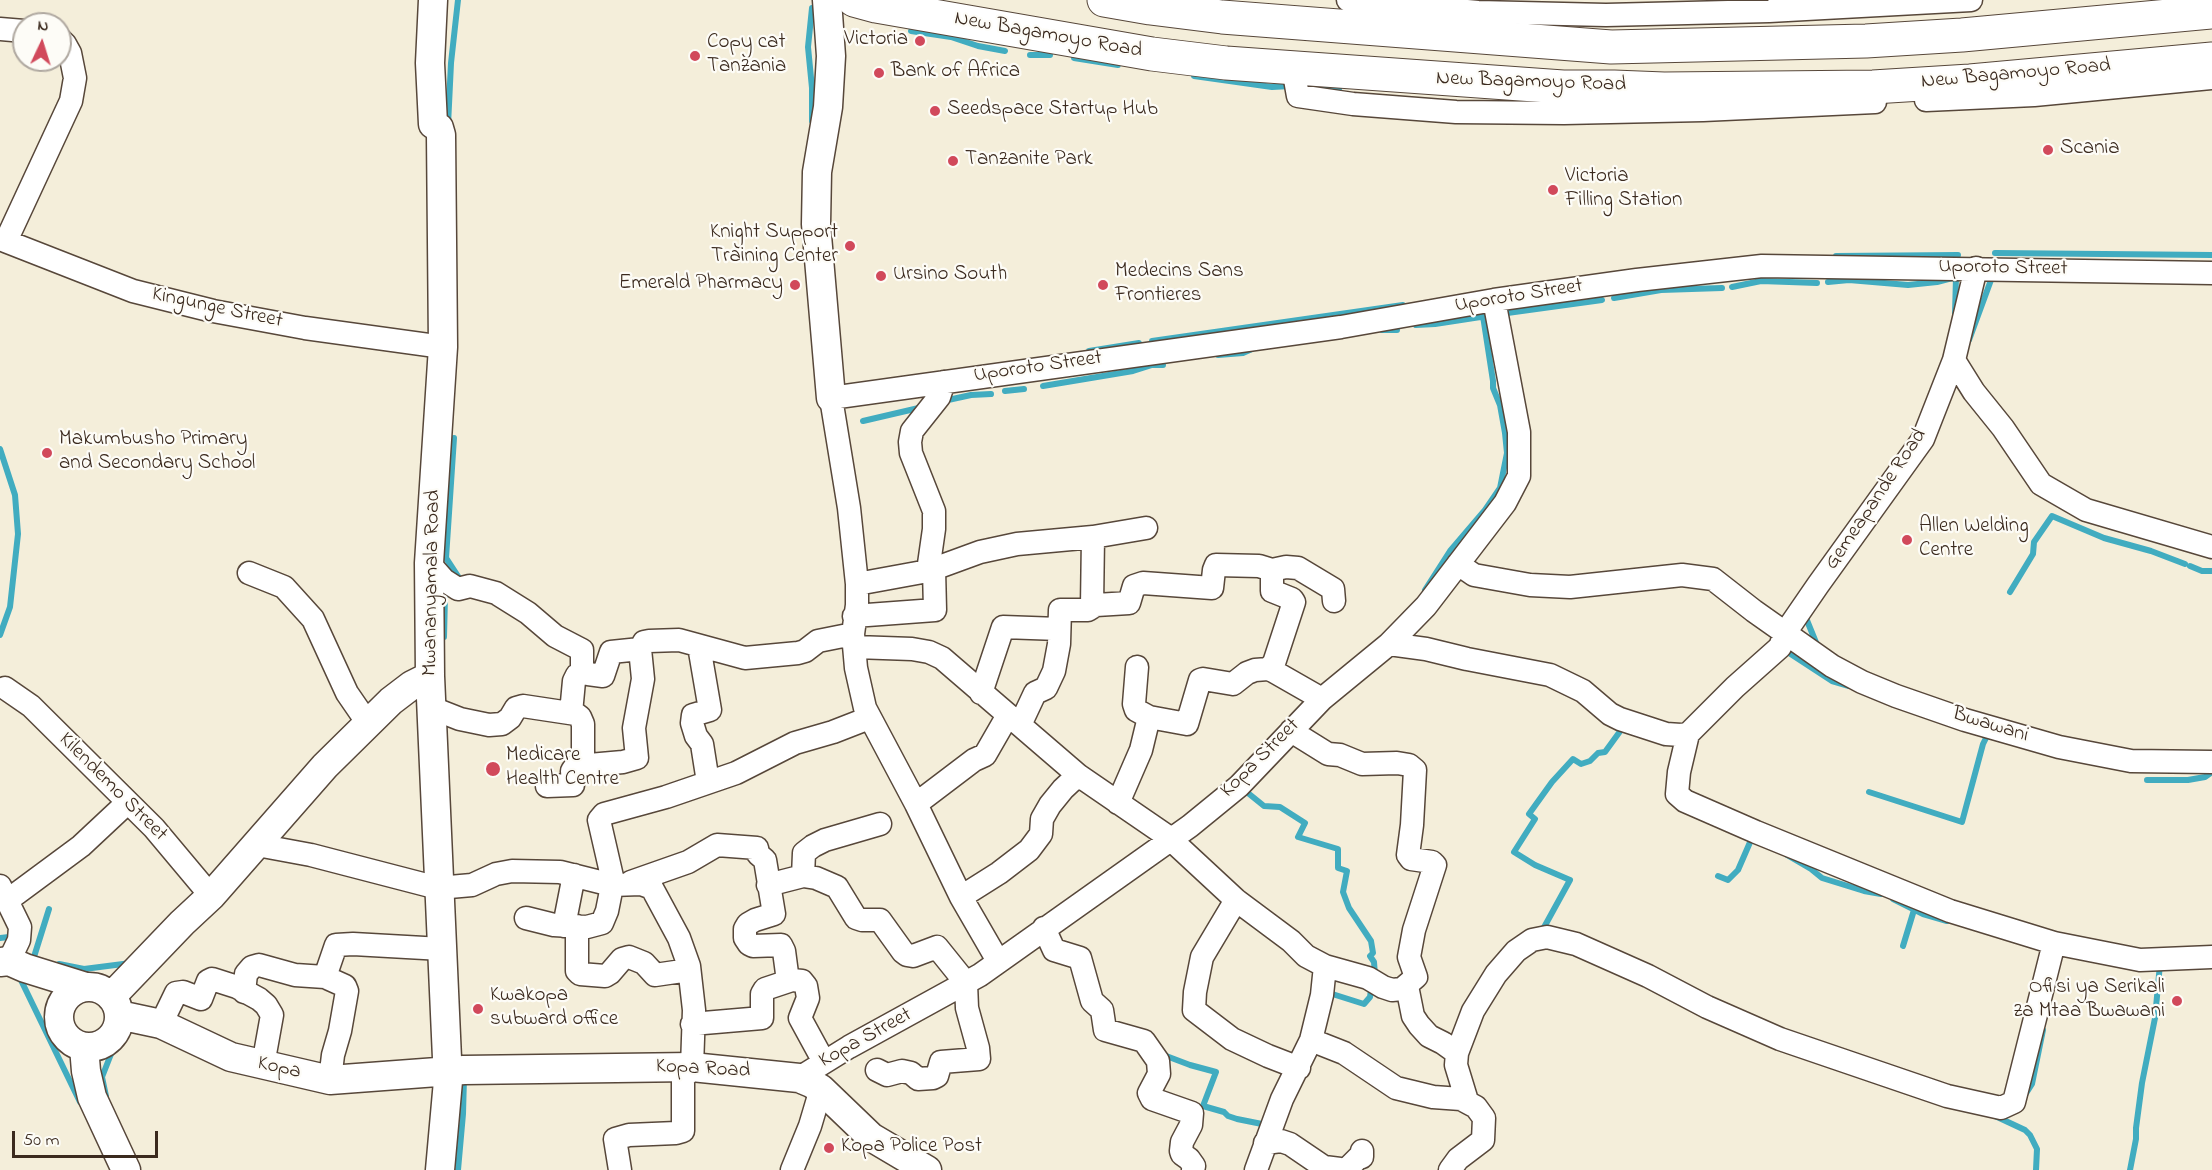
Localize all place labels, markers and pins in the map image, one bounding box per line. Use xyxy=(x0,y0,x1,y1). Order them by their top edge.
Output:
place label: Victoria xyxy=(844,28,908,54)
place label: Copy cat Tanzania xyxy=(707,31,786,81)
marker: Victoria xyxy=(913,34,927,48)
marker: Copy cat Tanzania xyxy=(688,49,702,63)
place label: Bank of Africa xyxy=(891,60,1020,86)
marker: Bank of Africa xyxy=(872,66,886,80)
place label: Seedspace Startup Hub xyxy=(947,98,1158,124)
marker: Seedspace Startup Hub xyxy=(928,104,942,118)
place label: Scania xyxy=(2060,137,2120,163)
marker: Scania xyxy=(2041,143,2055,157)
place label: Tanzanite Park xyxy=(965,148,1093,174)
marker: Tanzanite Park xyxy=(946,154,960,168)
place label: Victoria Filling Station xyxy=(1565,165,1682,215)
marker: Victoria Filling Station xyxy=(1546,183,1560,197)
place label: Knight Support Training Center xyxy=(710,221,838,271)
marker: Knight Support Training Center xyxy=(843,239,857,253)
place label: Medecins Sans Frontieres xyxy=(1115,260,1244,310)
place label: Ursino South xyxy=(893,263,1007,289)
marker: Ursino South xyxy=(874,269,888,283)
place label: Emerald Pharmacy xyxy=(619,272,783,298)
marker: Emerald Pharmacy xyxy=(788,278,802,292)
marker: Medecins Sans Frontieres xyxy=(1096,278,1110,292)
place label: Makumbusho Primary and Secondary School xyxy=(59,428,255,478)
marker: Makumbusho Primary and Secondary School xyxy=(40,446,54,460)
place label: Allen Welding Centre xyxy=(1919,515,2029,565)
marker: Allen Welding Centre xyxy=(1900,533,1914,547)
place label: Medicare Health Centre xyxy=(506,744,619,794)
marker: Medicare Health Centre xyxy=(484,760,502,778)
place label: Ofisi ya Serikali za Mtaa Bwawani xyxy=(2013,976,2165,1026)
place label: Kwakopa subward office xyxy=(490,984,618,1034)
marker: Ofisi ya Serikali za Mtaa Bwawani xyxy=(2170,994,2184,1008)
marker: Kwakopa subward office xyxy=(471,1002,485,1016)
place label: Kopa Police Post xyxy=(841,1135,982,1161)
marker: Kopa Police Post xyxy=(822,1141,836,1155)

